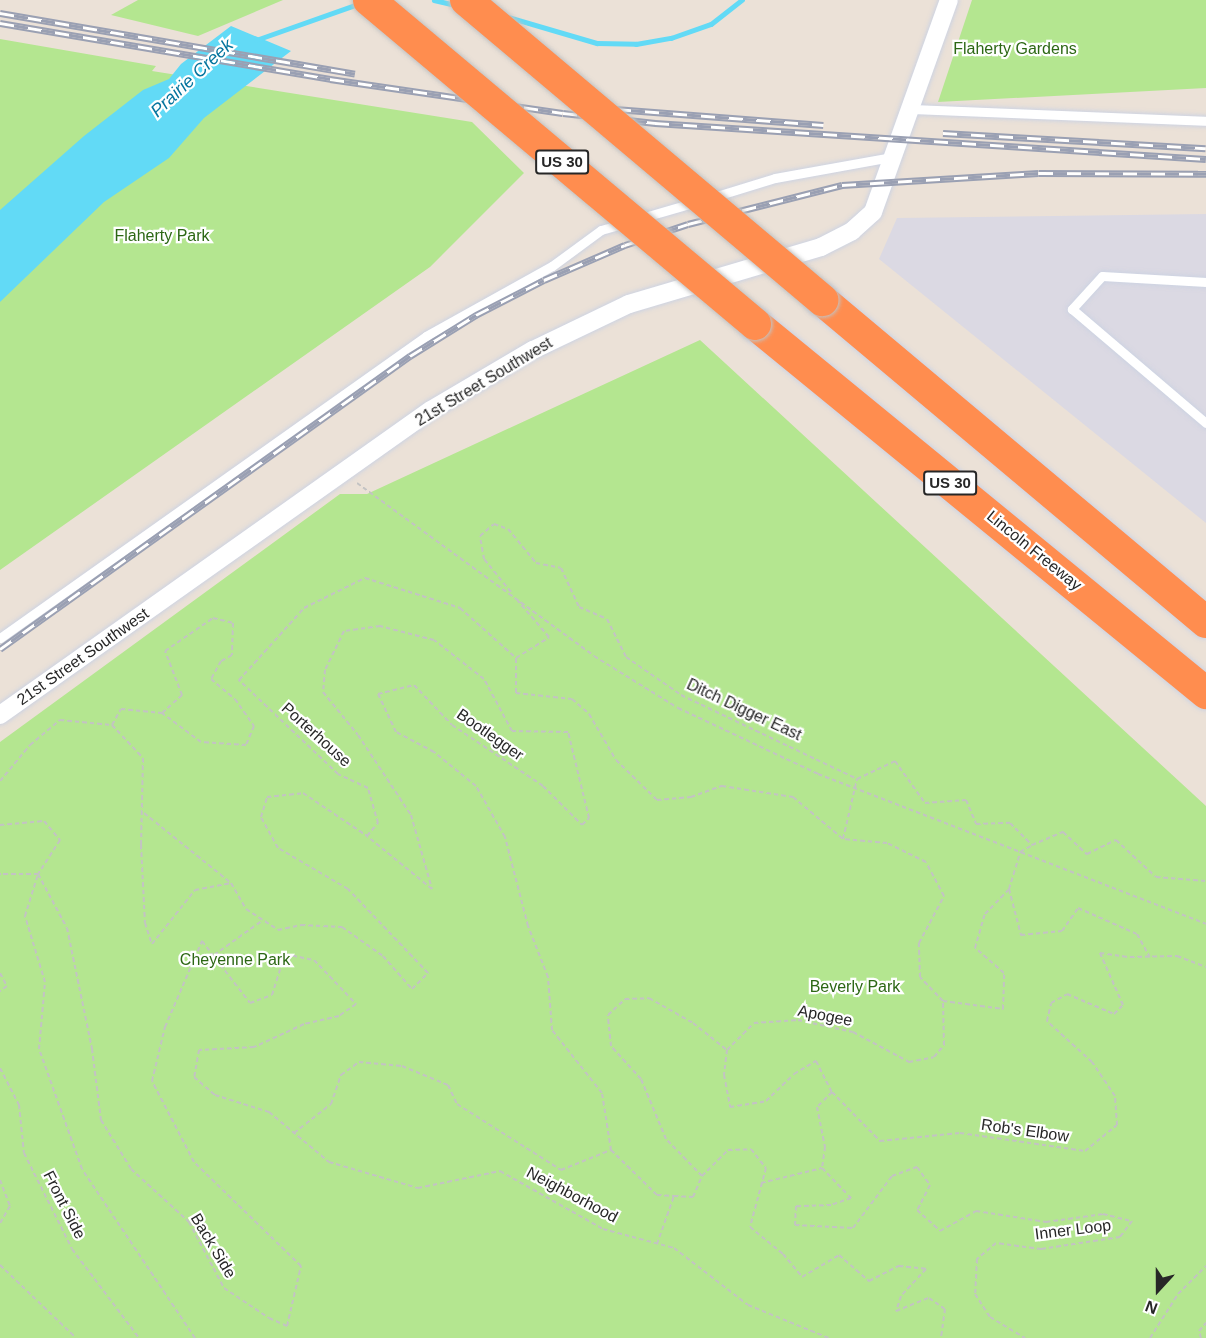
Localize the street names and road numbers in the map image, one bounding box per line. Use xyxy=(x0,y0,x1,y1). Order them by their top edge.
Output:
road number: US 30 xyxy=(535,150,589,174)
street label: 21st Street Southwest xyxy=(412,333,556,431)
road number: US 30 xyxy=(923,471,977,495)
street label: Lincoln Freeway xyxy=(983,507,1085,595)
street label: 21st Street Southwest xyxy=(13,604,153,710)
street label: Ditch Digger East xyxy=(684,675,804,745)
street label: Porterhouse xyxy=(277,699,355,771)
street label: Bootlegger xyxy=(453,705,527,765)
street label: Apogee xyxy=(796,1001,854,1031)
street label: Rob's Elbow xyxy=(980,1115,1070,1147)
street label: Neighborhood xyxy=(523,1163,621,1227)
street label: Front Side xyxy=(39,1168,89,1242)
street label: Back Side xyxy=(186,1210,240,1282)
street label: Inner Loop xyxy=(1034,1216,1112,1244)

